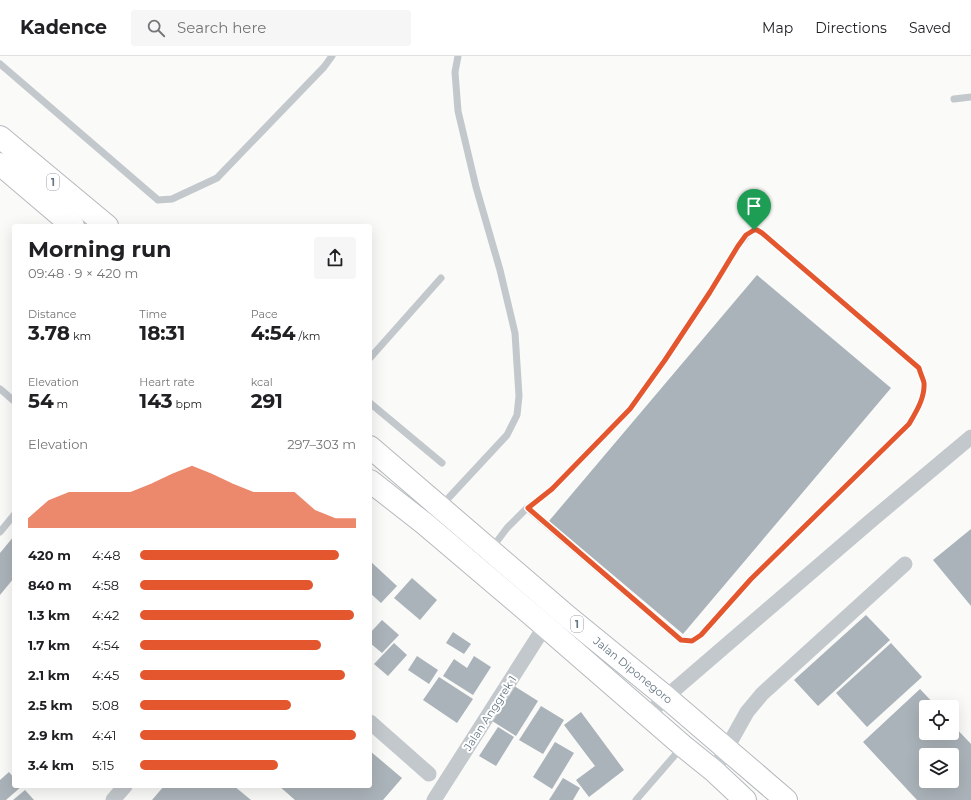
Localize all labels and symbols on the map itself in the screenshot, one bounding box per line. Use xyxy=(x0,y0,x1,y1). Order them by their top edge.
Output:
road number: 1 xyxy=(47,174,59,190)
pin xyxy=(737,189,771,230)
road number: 1 xyxy=(571,616,583,632)
street label: Jalan Diponegoro xyxy=(590,633,676,707)
street label: Jalan Anggrek 1 xyxy=(460,673,519,754)

